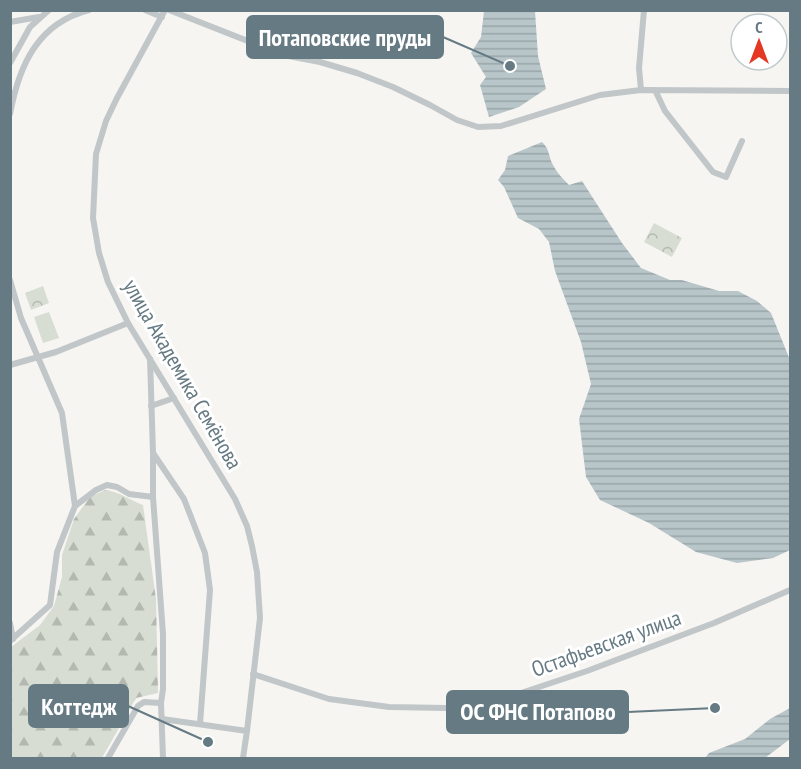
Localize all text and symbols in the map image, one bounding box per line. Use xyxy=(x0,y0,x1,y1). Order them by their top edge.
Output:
north arrow xyxy=(729,12,789,72)
callout: Потаповские пруды xyxy=(247,16,443,58)
text: С xyxy=(755,17,763,37)
text: Потаповские пруды xyxy=(259,22,431,53)
street label: улица Академика Семёнова xyxy=(117,274,249,474)
street label: Остафьевская улица xyxy=(527,603,685,683)
callout: Коттедж xyxy=(29,685,128,727)
text: Коттедж xyxy=(41,691,118,722)
callout: ОС ФНС Потапово xyxy=(447,691,628,733)
text: ОС ФНС Потапово xyxy=(460,696,616,727)

